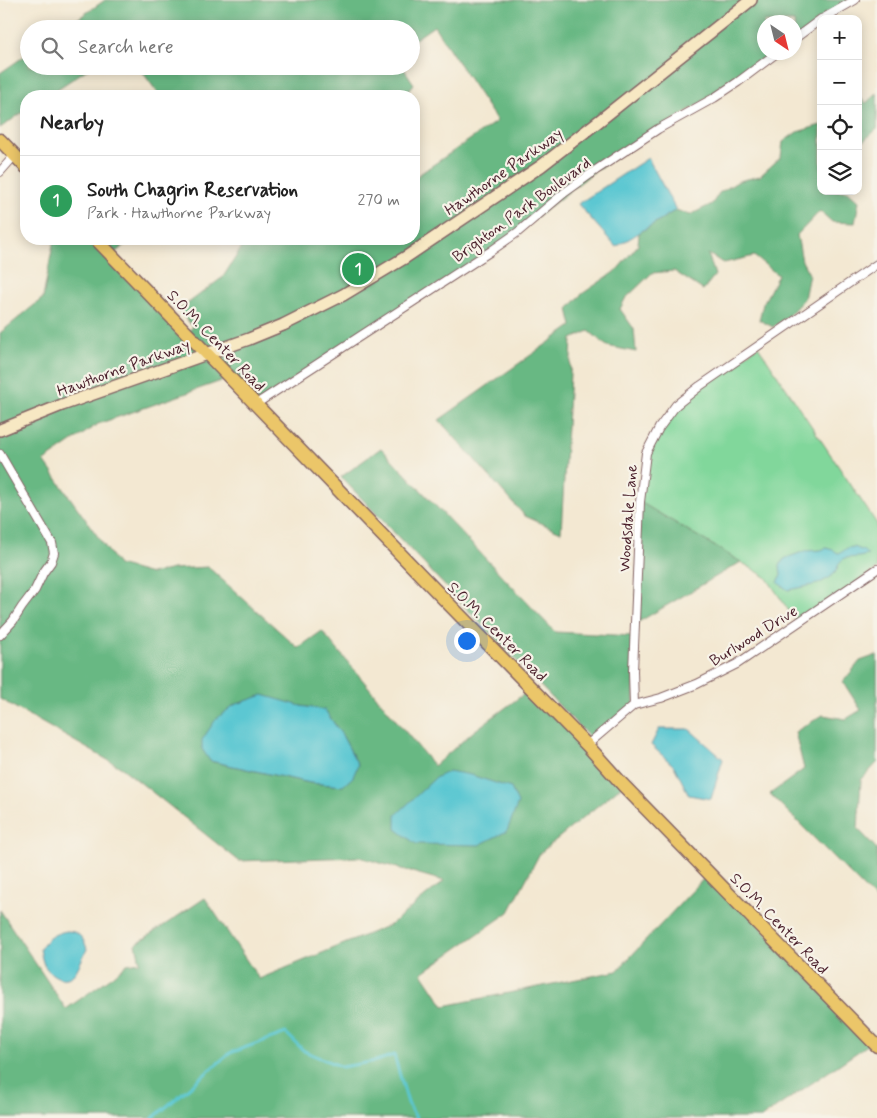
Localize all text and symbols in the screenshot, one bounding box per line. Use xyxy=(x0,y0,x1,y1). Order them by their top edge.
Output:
north arrow xyxy=(757,15,802,60)
map controls xyxy=(817,15,862,195)
button: + xyxy=(817,15,862,60)
search box xyxy=(20,20,420,75)
icon: search xyxy=(38,34,66,62)
text: Search here xyxy=(78,35,174,60)
button: − xyxy=(817,60,862,105)
button: locate xyxy=(817,105,862,150)
text: Nearby xyxy=(40,109,104,137)
street label: Hawthorne Parkway xyxy=(441,124,567,221)
button: layers xyxy=(817,150,862,195)
street label: Brighton Park Boulevard xyxy=(448,153,596,268)
text: South Chagrin Reservation xyxy=(87,178,298,203)
text: 1 xyxy=(52,190,60,211)
text: 270 m xyxy=(357,190,400,211)
text: Park · Hawthorne Parkway xyxy=(87,203,271,224)
pin: 1 xyxy=(342,250,374,288)
street label: S.O.M. Center Road xyxy=(162,286,270,396)
street label: Hawthorne Parkway xyxy=(54,335,193,402)
street label: Woodsdale Lane xyxy=(614,463,643,573)
street label: S.O.M. Center Road xyxy=(442,577,552,687)
street label: Burlwood Drive xyxy=(706,601,802,672)
your location xyxy=(454,628,480,654)
street label: S.O.M. Center Road xyxy=(725,869,833,979)

